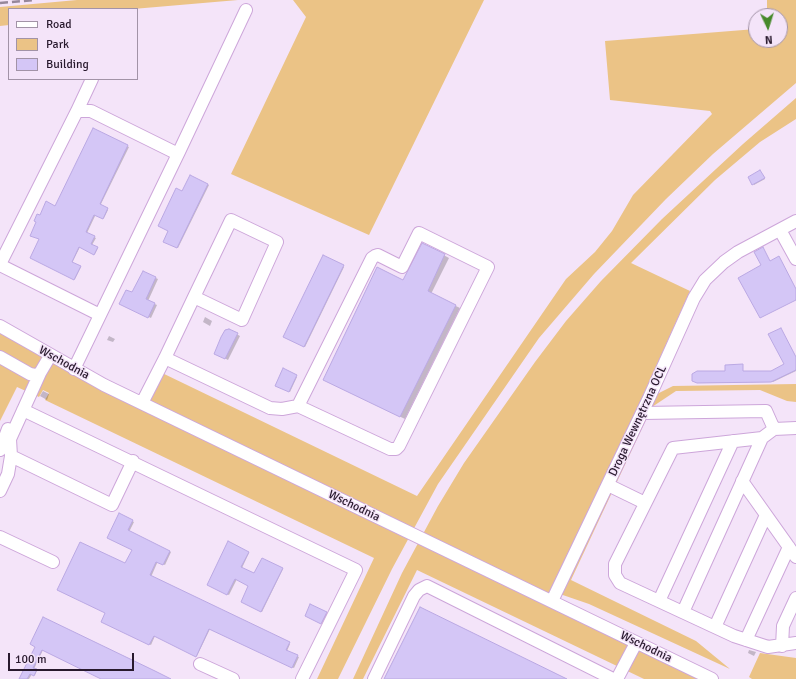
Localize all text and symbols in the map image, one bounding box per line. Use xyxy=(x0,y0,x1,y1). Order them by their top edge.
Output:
legend xyxy=(8,8,138,80)
north arrow xyxy=(748,8,788,48)
text: Road xyxy=(46,17,72,32)
text: N xyxy=(765,33,773,46)
text: Park xyxy=(46,37,69,52)
text: Building xyxy=(46,57,89,72)
street label: Wschodnia xyxy=(36,343,92,383)
street label: Droga Wewnętrzna OCL xyxy=(606,363,670,479)
street label: Wschodnia xyxy=(326,487,382,525)
street label: Wschodnia xyxy=(618,628,674,666)
scale bar xyxy=(10,645,136,671)
text: 100 m xyxy=(15,652,47,667)

